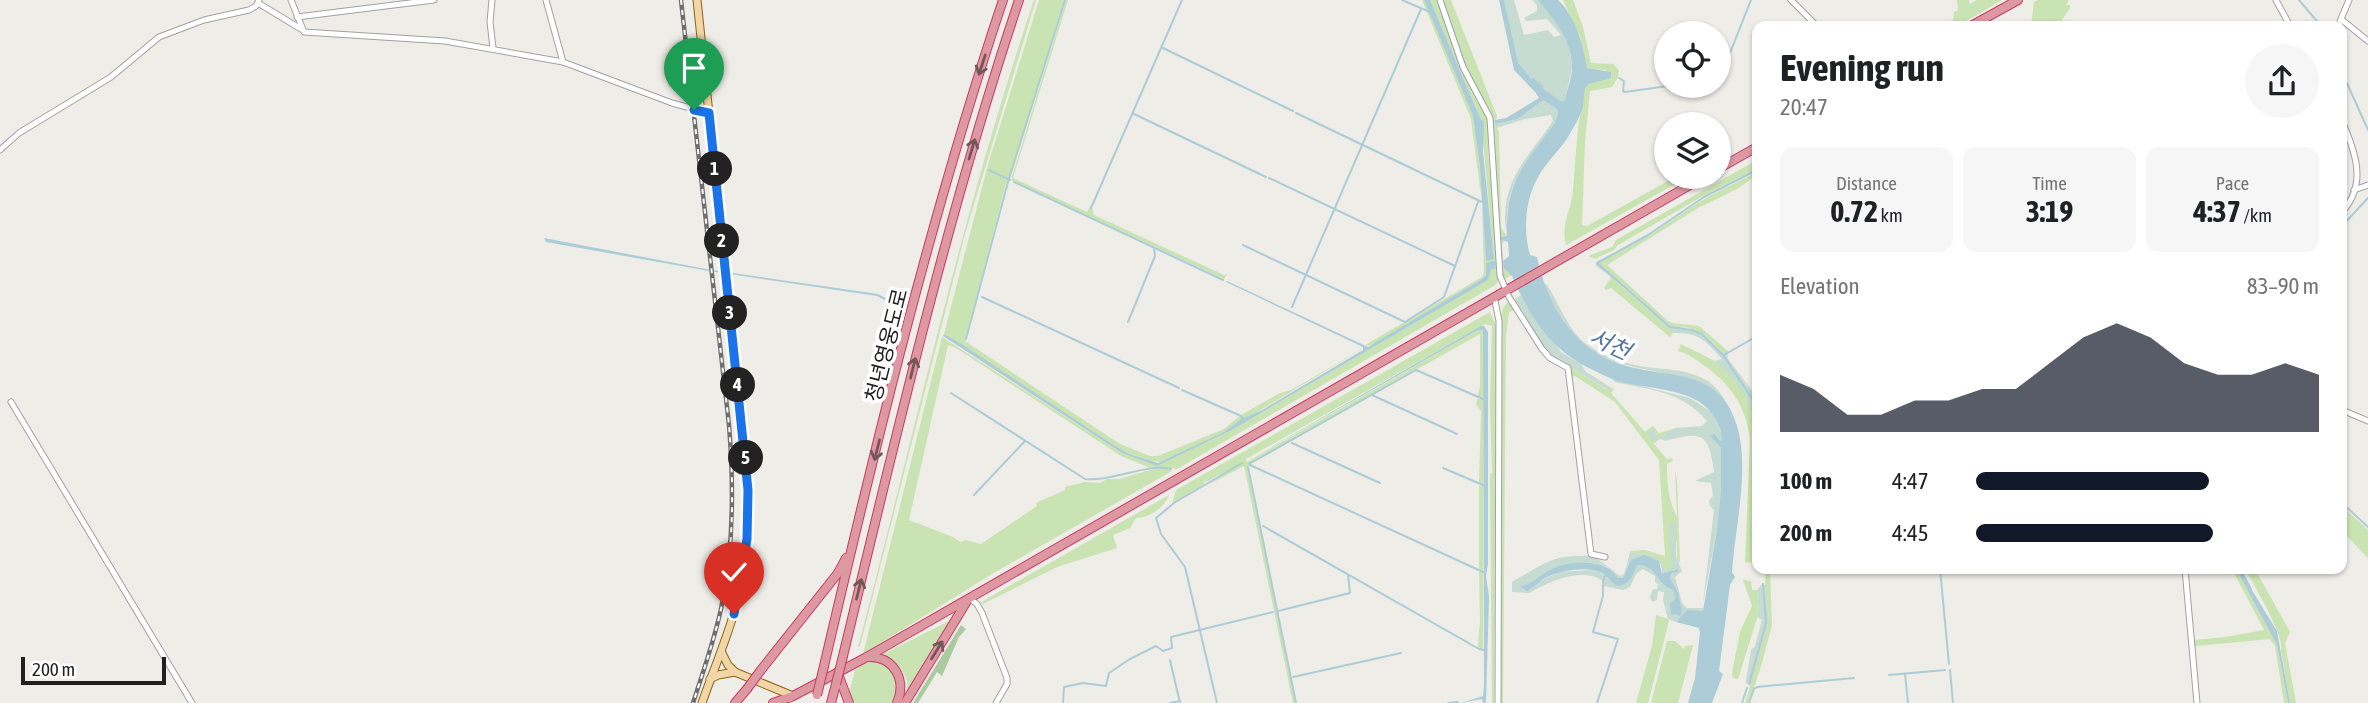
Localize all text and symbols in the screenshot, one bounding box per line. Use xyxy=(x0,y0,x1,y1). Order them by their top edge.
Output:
map controls xyxy=(1654,21,1731,189)
button: locate xyxy=(1654,21,1731,98)
pin xyxy=(664,38,724,110)
button: share xyxy=(2245,44,2319,118)
text: Evening run xyxy=(1780,46,1944,89)
icon: arrive xyxy=(675,49,713,87)
one-way arrow xyxy=(975,54,988,76)
text: 20:47 xyxy=(1780,94,1828,120)
button: layers xyxy=(1654,112,1731,189)
one-way arrow xyxy=(966,138,979,160)
pin: 1 xyxy=(698,152,732,186)
text: 1 xyxy=(710,157,719,179)
text: Distance xyxy=(1836,172,1897,194)
text: Time xyxy=(2032,172,2067,194)
text: Pace xyxy=(2216,172,2249,194)
text: 0.72 xyxy=(1830,194,1878,228)
text: 3:19 xyxy=(2026,194,2073,228)
text: 4:37 xyxy=(2193,194,2241,228)
text: km xyxy=(1878,204,1903,226)
text: /km xyxy=(2241,204,2272,226)
pin: 2 xyxy=(704,224,740,258)
text: 2 xyxy=(717,229,726,251)
text: Elevation xyxy=(1780,273,1860,299)
text: 83–90 m xyxy=(2247,273,2319,299)
street label: 청년영웅도로 xyxy=(860,286,912,404)
pin: 3 xyxy=(712,296,748,330)
text: 3 xyxy=(725,301,734,323)
water label: 서천 xyxy=(1585,323,1637,366)
one-way arrow xyxy=(907,358,920,380)
pin: 4 xyxy=(720,368,756,402)
text: 4 xyxy=(733,373,742,395)
one-way arrow xyxy=(870,438,883,461)
pin: 5 xyxy=(728,440,764,476)
text: 5 xyxy=(741,446,750,468)
text: 100 m xyxy=(1780,468,1832,494)
text: 4:47 xyxy=(1892,468,1929,494)
text: 200 m xyxy=(1780,520,1832,546)
text: 4:45 xyxy=(1892,520,1929,546)
pin xyxy=(704,542,764,614)
icon: check xyxy=(715,553,753,591)
one-way arrow xyxy=(853,578,866,601)
one-way arrow xyxy=(930,641,944,661)
scale bar xyxy=(21,654,166,686)
text: 200 m xyxy=(32,658,75,680)

